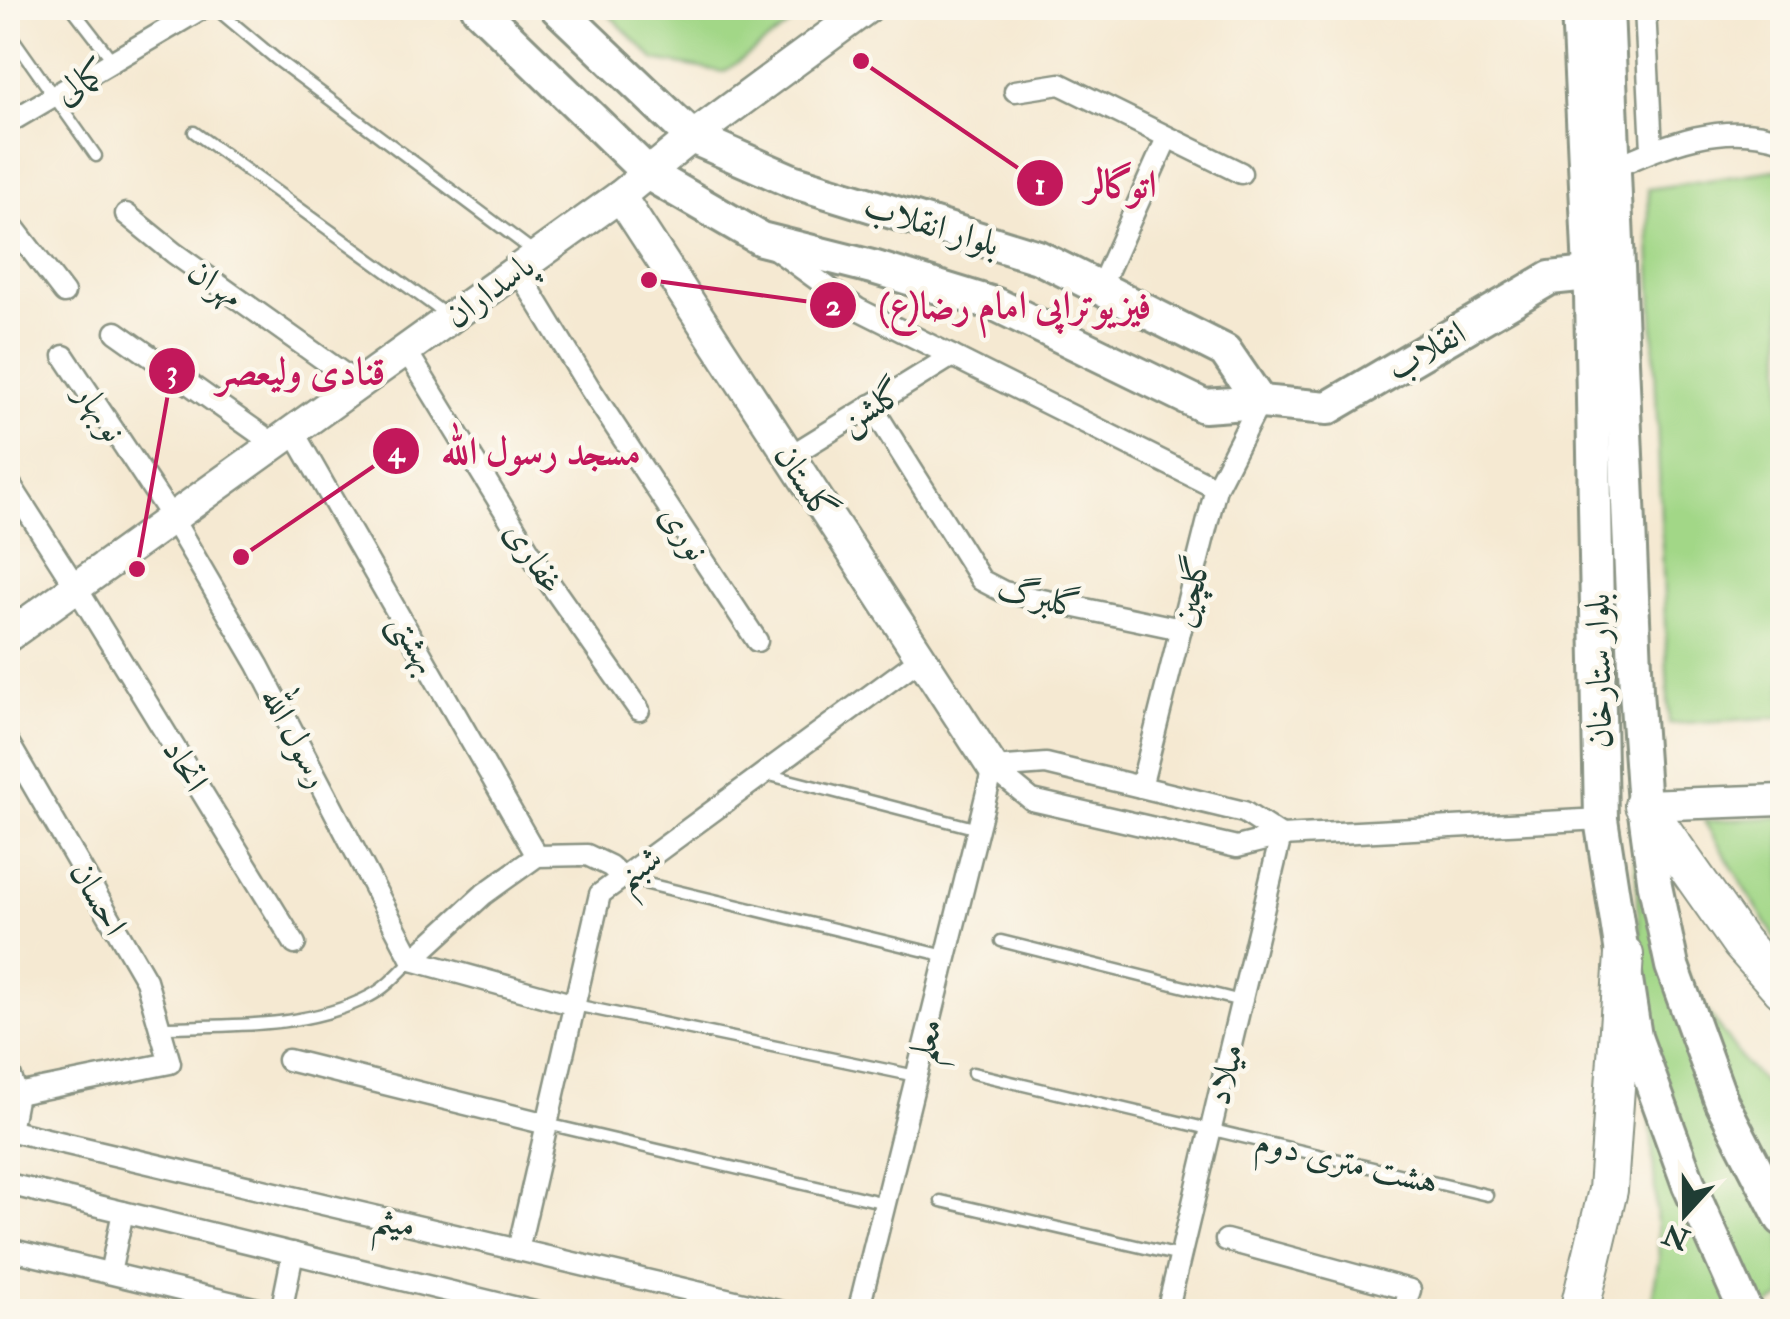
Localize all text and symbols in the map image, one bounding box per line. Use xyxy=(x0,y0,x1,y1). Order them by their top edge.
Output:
street label: کمالی xyxy=(47,49,115,114)
callout: اتوگالر xyxy=(1015,149,1177,217)
text: اتوگالر xyxy=(1081,161,1157,209)
text: 1 xyxy=(1035,166,1045,203)
street label: بلوار انقلاب xyxy=(858,183,1005,266)
street label: پاسداران xyxy=(436,242,546,340)
street label: مهران xyxy=(179,249,252,318)
callout: فیزیوتراپی امام رضا(ع) xyxy=(808,271,1172,339)
text: فیزیوتراپی امام رضا(ع) xyxy=(878,282,1152,339)
text: 2 xyxy=(825,287,841,324)
street label: انقلاب xyxy=(1379,311,1474,391)
callout: قنادی ولیعصر xyxy=(147,337,405,405)
text: قنادی ولیعصر xyxy=(213,348,385,397)
text: 3 xyxy=(166,353,178,390)
street label: گلشن xyxy=(831,370,913,445)
street label: نوبهار xyxy=(63,372,136,451)
callout: مسجد رسول الله xyxy=(371,417,660,485)
text: مسجد رسول الله xyxy=(441,421,641,476)
text: 4 xyxy=(387,433,406,470)
street label: گلستان xyxy=(764,435,846,530)
street label: نوری xyxy=(649,496,719,569)
street label: غفاری xyxy=(494,513,574,603)
street label: گلچین xyxy=(1161,551,1222,632)
street label: گلبرگ xyxy=(993,565,1085,629)
street label: بلوار ستارخان xyxy=(1576,593,1622,749)
street label: بهشتی xyxy=(377,605,449,683)
street label: رسول الله xyxy=(250,677,345,795)
street label: اتحاد xyxy=(152,731,218,800)
street label: شبنم xyxy=(606,836,678,909)
street label: احسان xyxy=(59,854,137,943)
street label: معلم xyxy=(899,1014,964,1069)
street label: میلاد xyxy=(1196,1039,1254,1110)
street label: هشت متری دوم xyxy=(1249,1120,1443,1212)
north arrow xyxy=(1635,1164,1735,1264)
street label: میثم xyxy=(367,1196,420,1260)
text: N xyxy=(1658,1215,1695,1257)

